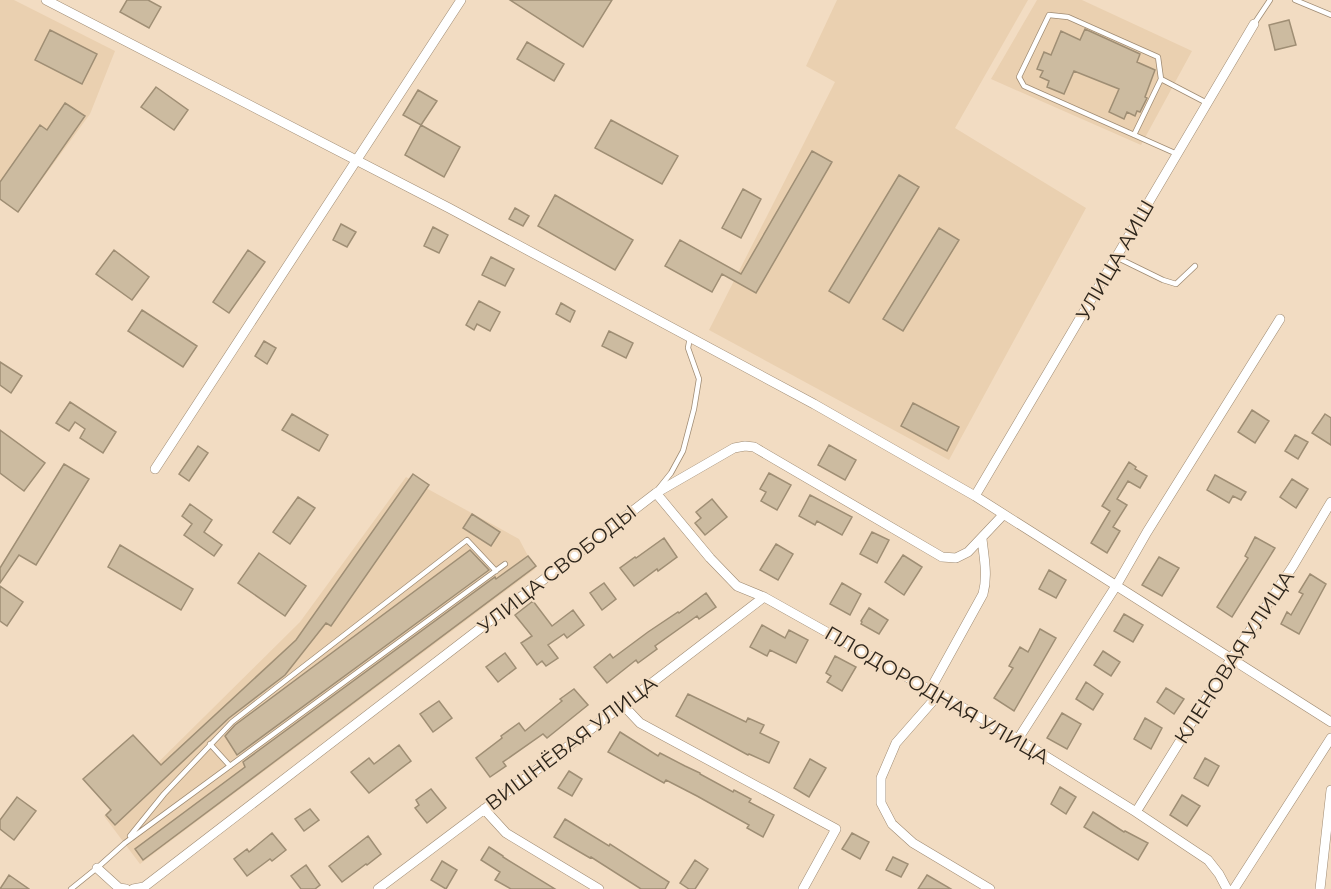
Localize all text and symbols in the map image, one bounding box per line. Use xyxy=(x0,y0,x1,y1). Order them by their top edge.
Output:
street label: УЛИЦА АИШ xyxy=(1071,195,1159,325)
street label: УЛИЦА СВОБОДЫ xyxy=(473,500,641,638)
street label: КЛЕНОВАЯ УЛИЦА xyxy=(1169,566,1299,748)
street label: ПЛОДОРОДНАЯ УЛИЦА xyxy=(820,621,1054,769)
street label: ВИШНЁВАЯ УЛИЦА xyxy=(480,671,662,815)

